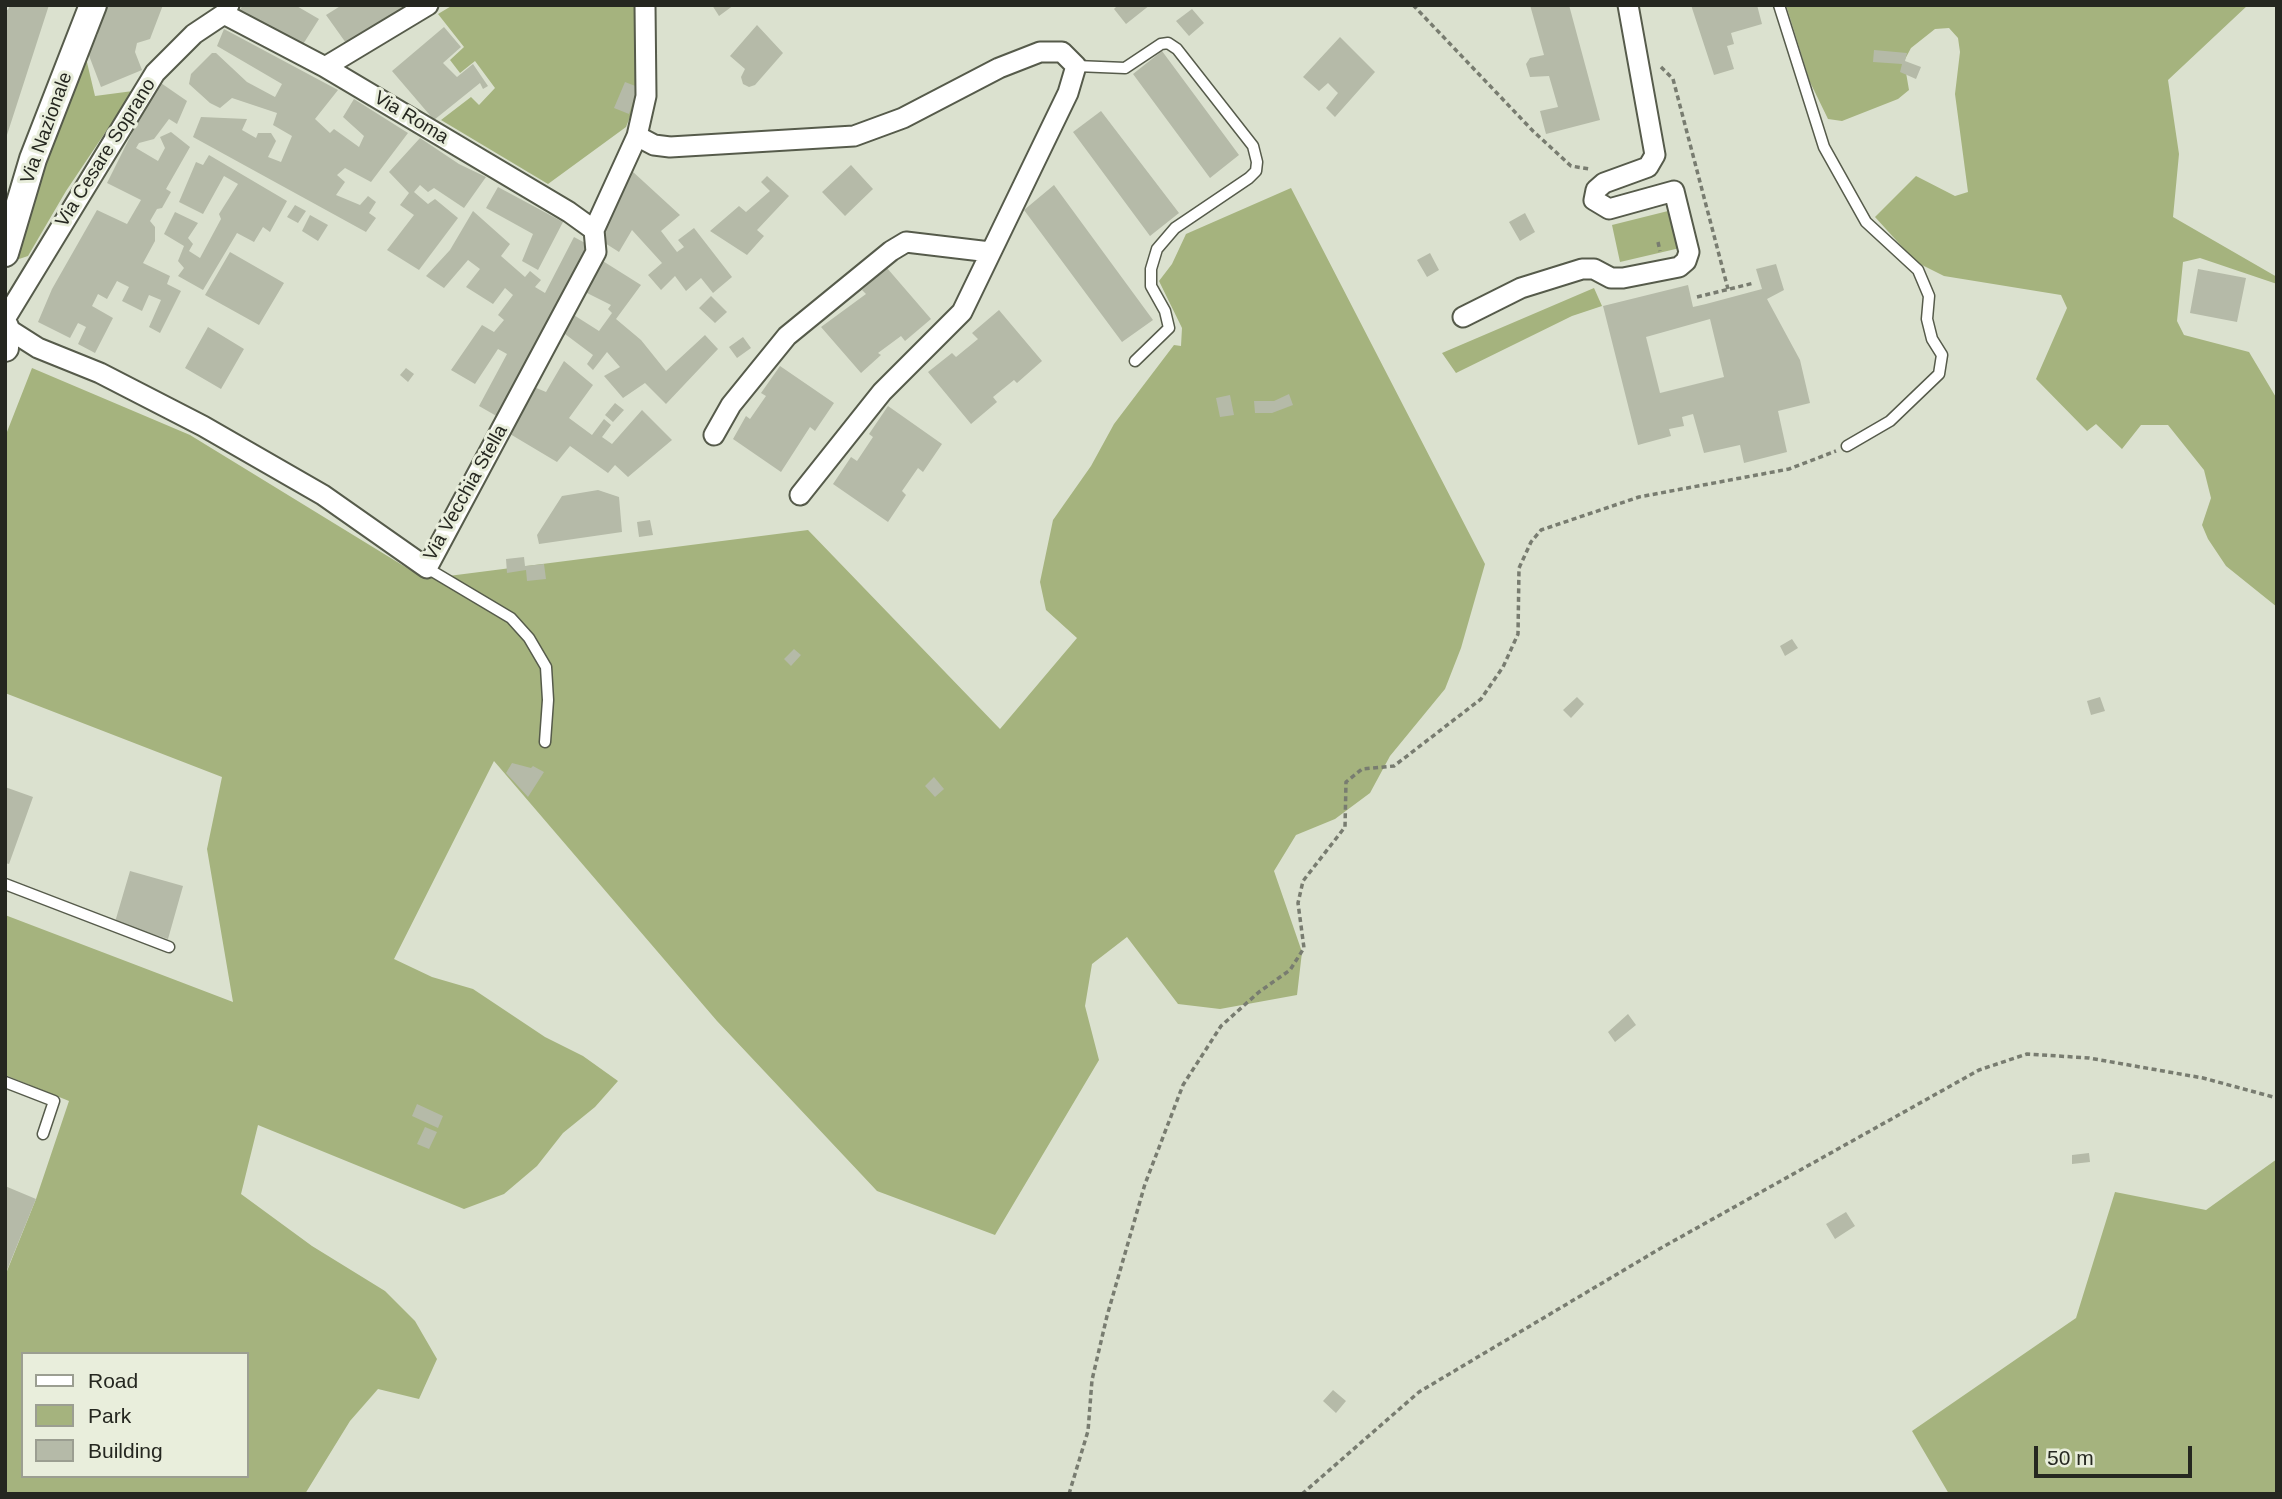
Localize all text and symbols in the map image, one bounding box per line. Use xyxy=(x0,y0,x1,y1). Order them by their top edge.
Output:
street label: Via Nazionale xyxy=(16,69,78,187)
street label: Via Cesare Soprano xyxy=(51,75,161,231)
street label: Via Roma xyxy=(370,87,452,149)
street label: Via Vecchia Stella xyxy=(419,421,513,565)
legend xyxy=(21,1352,248,1478)
text: Road xyxy=(88,1369,138,1392)
text: Park xyxy=(88,1404,131,1427)
scale bar xyxy=(2037,1432,2194,1476)
text: Building xyxy=(88,1439,163,1462)
text: 50 m xyxy=(2047,1446,2094,1469)

